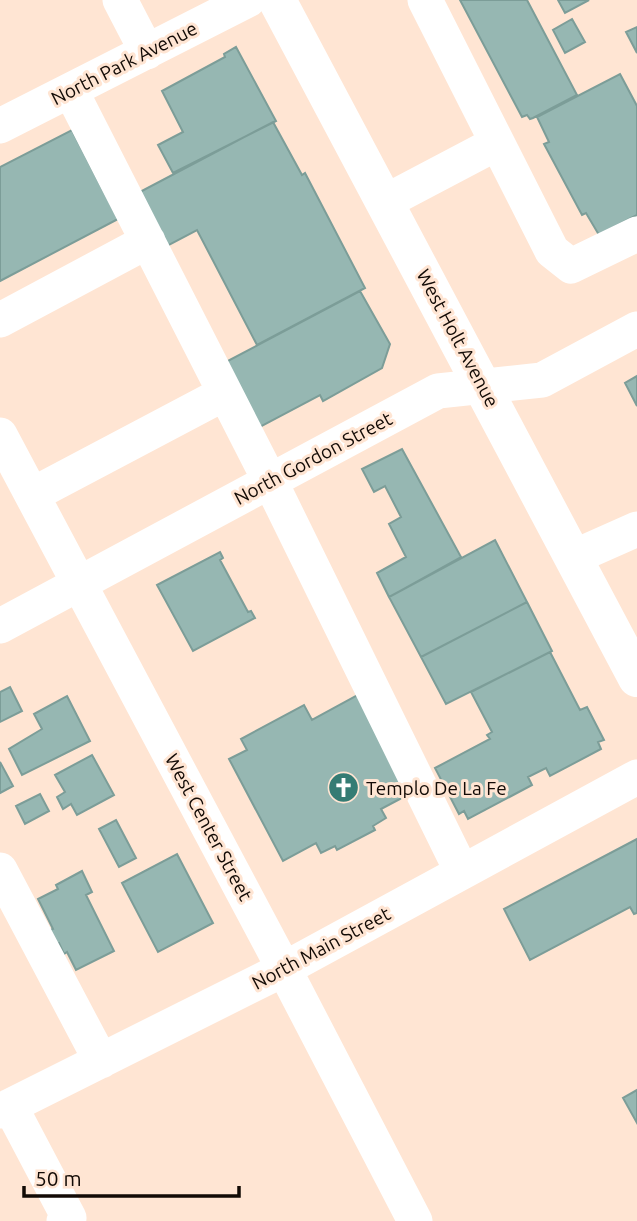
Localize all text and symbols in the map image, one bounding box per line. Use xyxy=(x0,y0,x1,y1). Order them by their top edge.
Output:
street label: North Park Avenue xyxy=(47,17,201,109)
street label: West Holt Avenue xyxy=(412,265,504,411)
street label: North Gordon Street xyxy=(230,407,396,509)
street label: West Center Street xyxy=(161,750,257,905)
church icon: Templo De La Fe xyxy=(326,771,360,805)
place label: Templo De La Fe xyxy=(366,777,507,799)
street label: North Main Street xyxy=(248,902,394,994)
scale bar xyxy=(24,1154,240,1198)
text: 50 m xyxy=(35,1166,82,1190)

